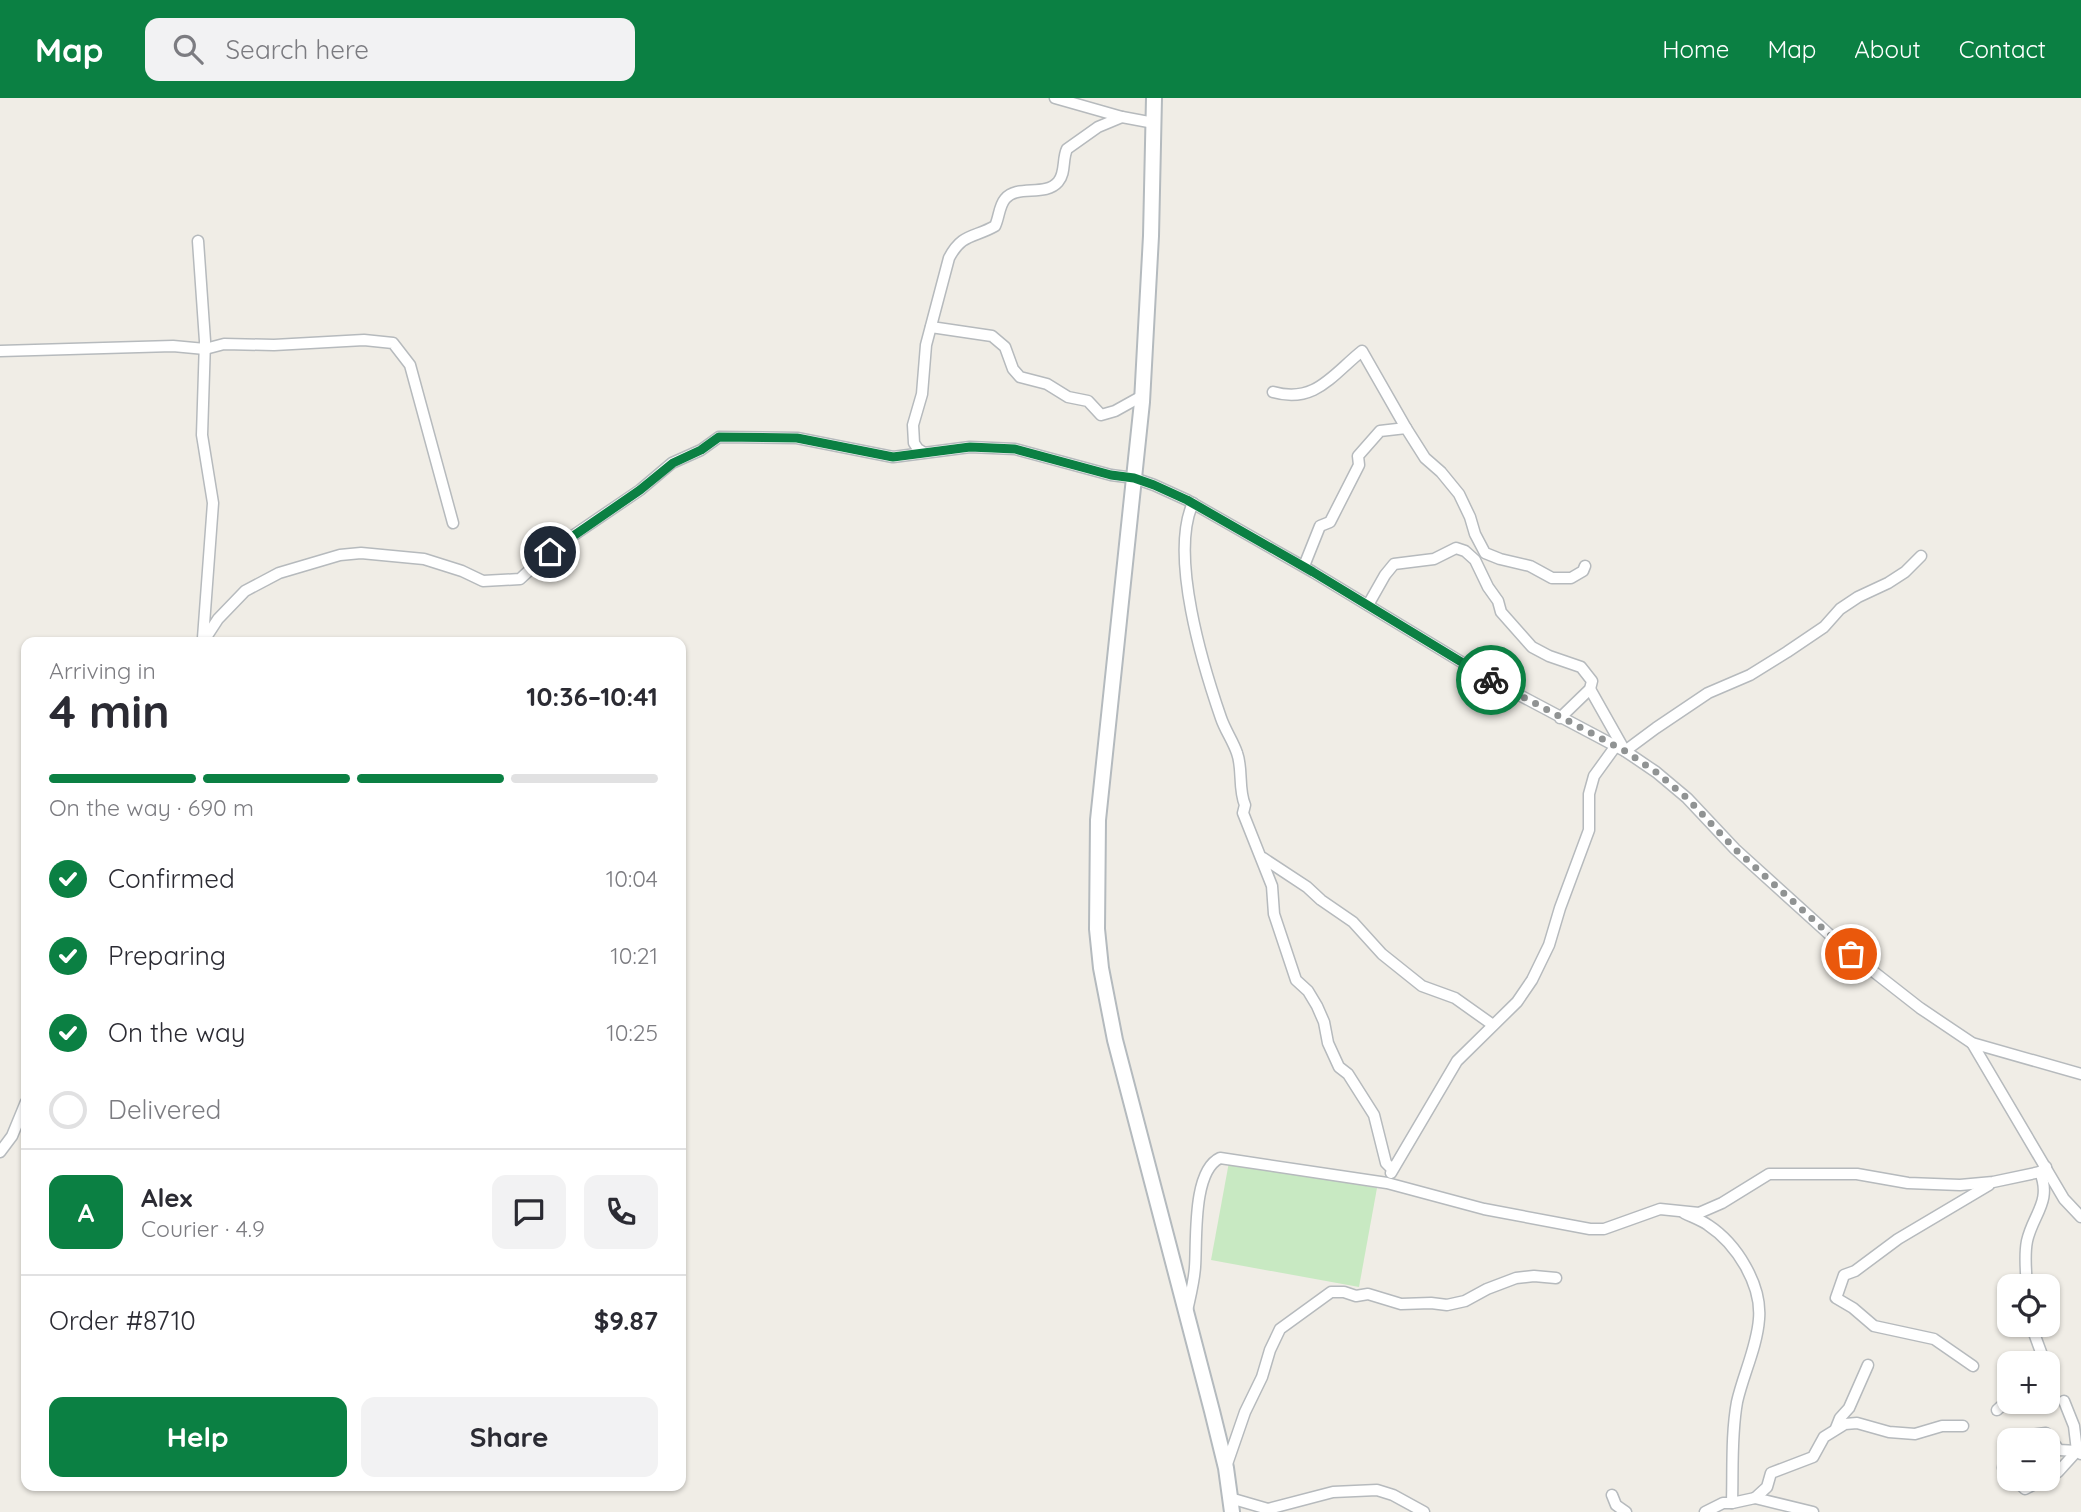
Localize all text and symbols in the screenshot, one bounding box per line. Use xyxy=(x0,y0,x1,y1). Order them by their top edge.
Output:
search box xyxy=(145,18,635,81)
text: Map xyxy=(35,29,103,70)
icon: search xyxy=(169,30,207,68)
text: Search here xyxy=(225,33,369,66)
text: Home xyxy=(1662,34,1729,64)
text: Map xyxy=(1767,34,1816,64)
text: About xyxy=(1854,34,1921,64)
text: Contact xyxy=(1959,34,2046,64)
pin xyxy=(520,522,580,582)
icon: home xyxy=(531,533,569,571)
courier xyxy=(1456,645,1526,715)
text: Arriving in xyxy=(49,656,156,685)
icon: bike xyxy=(1472,661,1510,699)
text: 10:36–10:41 xyxy=(526,680,658,713)
text: 4 min xyxy=(49,682,170,740)
text: On the way · 690 m xyxy=(49,793,254,822)
icon: check xyxy=(49,860,87,898)
text: Confirmed xyxy=(108,862,235,895)
text: 10:04 xyxy=(606,864,658,893)
pin xyxy=(1821,924,1881,984)
icon: bag xyxy=(1832,935,1870,973)
icon: check xyxy=(49,937,87,975)
text: Preparing xyxy=(108,939,226,972)
text: 10:21 xyxy=(610,941,658,970)
icon: check xyxy=(49,1014,87,1052)
text: On the way xyxy=(108,1016,246,1049)
text: 10:25 xyxy=(606,1018,658,1047)
text: Delivered xyxy=(108,1093,221,1126)
button: chat xyxy=(492,1175,566,1249)
button: phone xyxy=(584,1175,658,1249)
text: Alex xyxy=(141,1181,192,1214)
text: A xyxy=(78,1196,94,1229)
text: Courier · 4.9 xyxy=(141,1214,265,1243)
map controls xyxy=(1997,1274,2060,1491)
button: locate xyxy=(1997,1274,2060,1337)
text: Order #8710 xyxy=(49,1304,196,1337)
text: $9.87 xyxy=(594,1304,658,1337)
button: + xyxy=(1997,1351,2060,1414)
button: Help xyxy=(49,1397,347,1477)
button: Share xyxy=(361,1397,658,1477)
button: − xyxy=(1997,1428,2060,1491)

